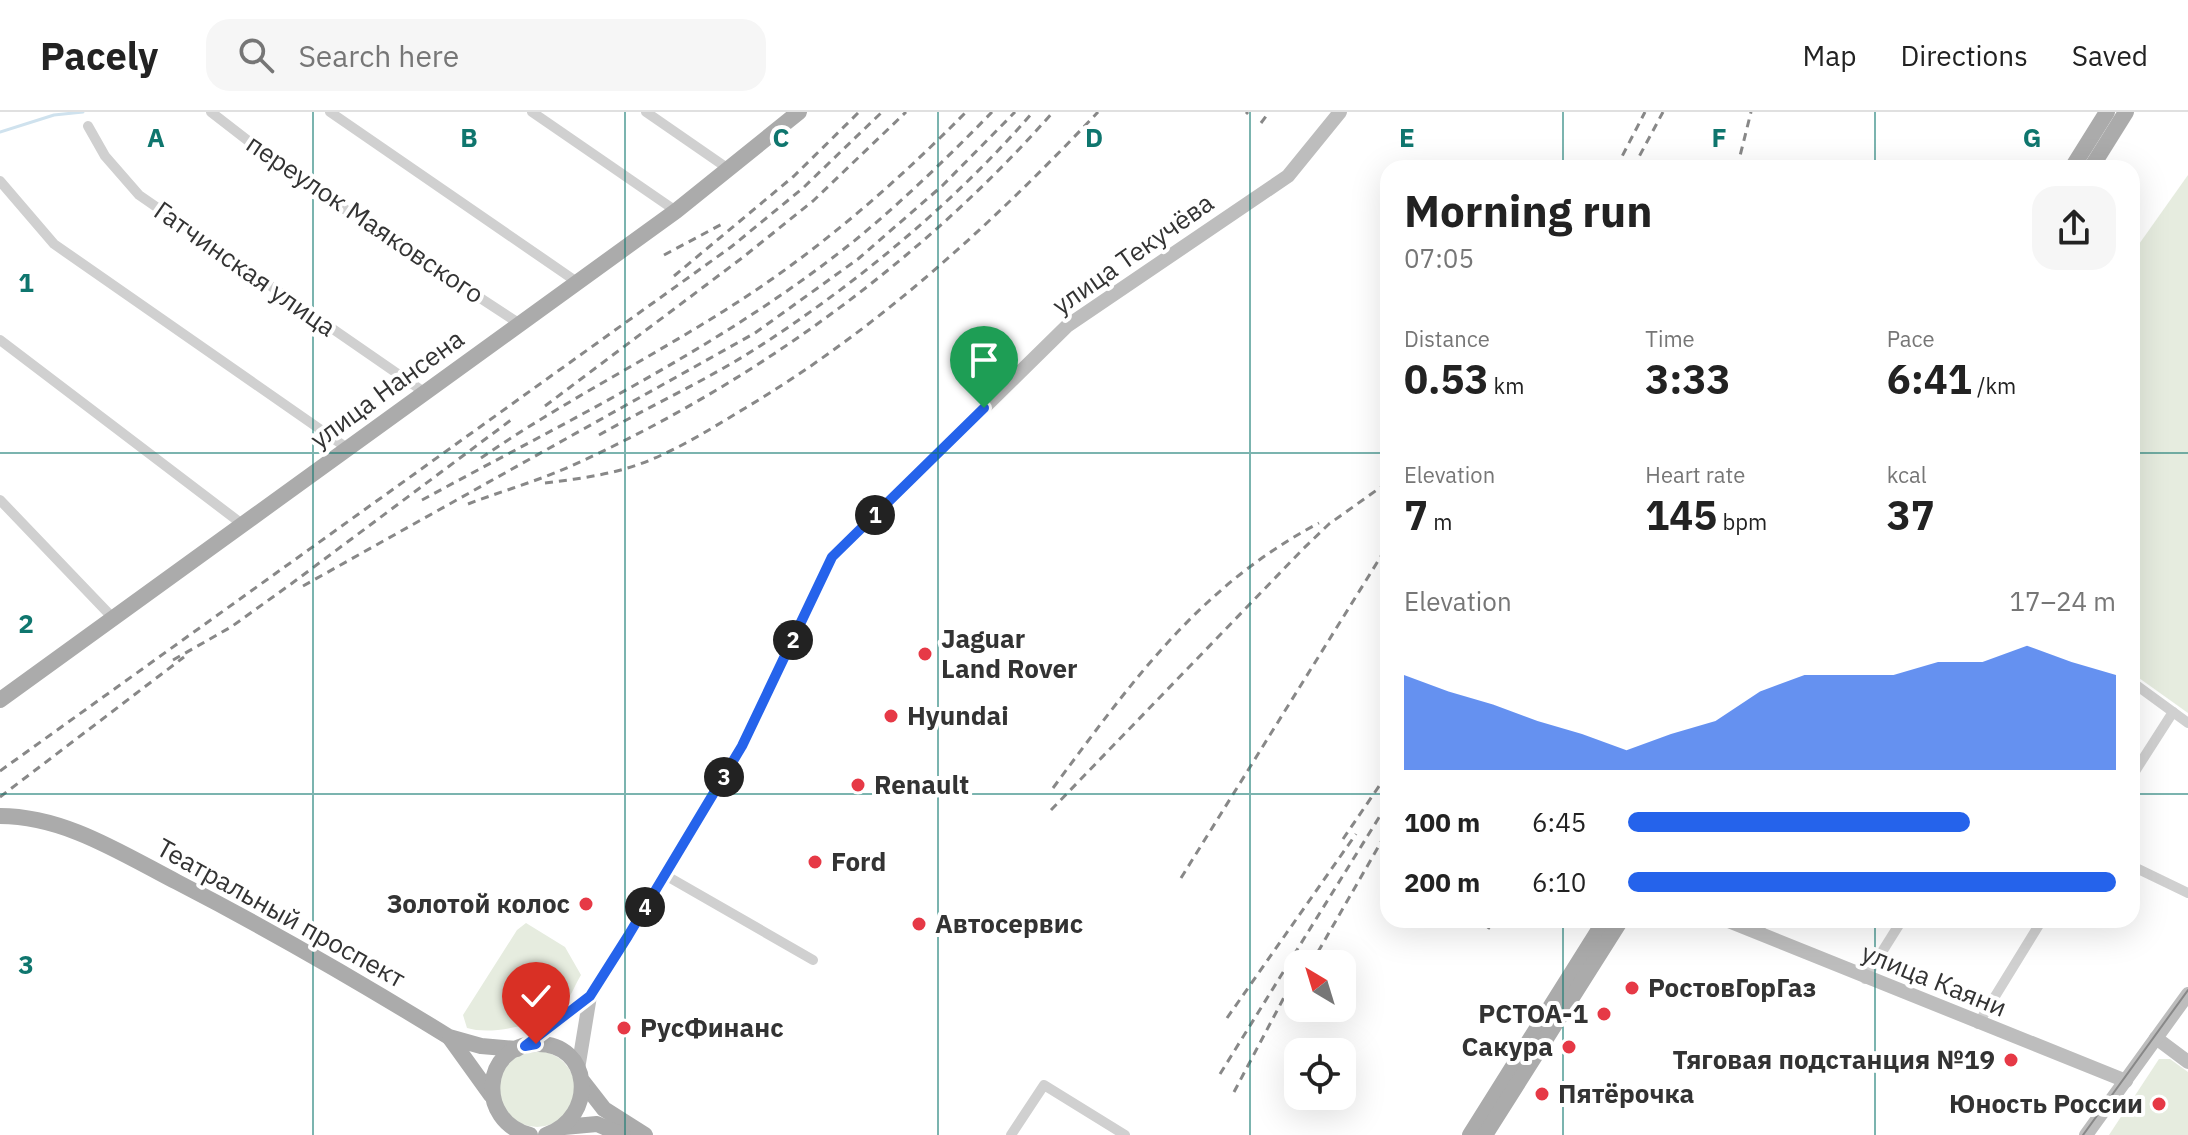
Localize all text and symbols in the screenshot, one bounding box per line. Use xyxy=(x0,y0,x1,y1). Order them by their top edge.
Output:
search box xyxy=(206,19,766,91)
text: Pacely xyxy=(40,31,158,80)
icon: search xyxy=(234,33,278,77)
text: Search here xyxy=(298,36,459,75)
text: Map xyxy=(1802,37,1856,74)
text: Directions xyxy=(1900,37,2028,74)
text: Saved xyxy=(2072,37,2148,74)
text: A xyxy=(147,120,165,154)
text: B xyxy=(460,120,478,154)
text: C xyxy=(773,120,790,154)
text: D xyxy=(1085,120,1103,154)
text: E xyxy=(1399,120,1415,154)
text: F xyxy=(1711,120,1727,154)
text: G xyxy=(2023,120,2041,154)
street label: переулок Маяковского xyxy=(240,126,491,310)
text: Morning run xyxy=(1404,182,1653,239)
street label: улица Текучёва xyxy=(1045,185,1220,321)
button: share xyxy=(2032,186,2116,270)
street label: Гатчинская улица xyxy=(148,193,343,344)
text: 07:05 xyxy=(1404,241,1474,275)
text: 1 xyxy=(18,265,34,299)
street label: улица Нансена xyxy=(303,321,470,455)
text: Distance xyxy=(1404,324,1490,353)
text: Time xyxy=(1645,324,1695,353)
text: Pace xyxy=(1887,324,1935,353)
pin xyxy=(950,326,1018,408)
icon: arrive xyxy=(962,338,1006,382)
text: 0.53 xyxy=(1404,353,1488,405)
text: 3:33 xyxy=(1645,353,1731,405)
text: 6:41 xyxy=(1887,353,1972,405)
text: km xyxy=(1488,371,1524,400)
text: /km xyxy=(1972,371,2016,400)
text: Elevation xyxy=(1404,460,1495,489)
text: Heart rate xyxy=(1645,460,1745,489)
text: kcal xyxy=(1887,460,1927,489)
text: 7 xyxy=(1404,489,1428,541)
text: 145 xyxy=(1645,489,1717,541)
text: 37 xyxy=(1887,489,1935,541)
pin: 1 xyxy=(855,495,895,535)
text: 1 xyxy=(868,500,882,529)
text: m xyxy=(1428,507,1452,536)
text: bpm xyxy=(1717,507,1767,536)
text: Elevation xyxy=(1404,584,1512,618)
text: 17–24 m xyxy=(2009,584,2116,618)
text: 2 xyxy=(18,606,34,640)
pin: 2 xyxy=(773,620,813,660)
place label: Jaguar Land Rover xyxy=(941,621,1078,685)
text: 2 xyxy=(786,625,800,654)
marker: Jaguar Land Rover xyxy=(916,645,934,663)
place label: Hyundai xyxy=(907,698,1009,732)
marker: Hyundai xyxy=(882,707,900,725)
pin: 3 xyxy=(704,757,744,797)
text: 3 xyxy=(717,762,731,791)
place label: Renault xyxy=(874,767,969,801)
marker: Renault xyxy=(849,776,867,794)
text: 100 m xyxy=(1404,805,1480,839)
text: 6:45 xyxy=(1532,805,1586,839)
street label: Театральный проспект xyxy=(151,830,412,995)
place label: Ford xyxy=(831,844,886,878)
marker: Ford xyxy=(806,853,824,871)
text: 200 m xyxy=(1404,865,1480,899)
text: 6:10 xyxy=(1532,865,1586,899)
place label: Золотой колос xyxy=(386,886,570,920)
pin: 4 xyxy=(625,887,665,927)
text: 4 xyxy=(638,892,652,921)
marker: Золотой колос xyxy=(577,895,595,913)
place label: Автосервис xyxy=(935,906,1083,940)
marker: Автосервис xyxy=(910,915,928,933)
street label: улица Каяни xyxy=(1857,935,2012,1024)
text: 3 xyxy=(18,947,34,981)
north arrow xyxy=(1284,950,1356,1022)
map controls xyxy=(1284,950,1356,1110)
pin xyxy=(502,962,570,1044)
place label: РостовГорГаз xyxy=(1648,970,1816,1004)
icon: check xyxy=(514,974,558,1018)
marker: РостовГорГаз xyxy=(1623,979,1641,997)
place label: РСТОА-1 xyxy=(1478,996,1588,1030)
marker: РСТОА-1 xyxy=(1595,1005,1613,1023)
place label: РусФинанс xyxy=(640,1010,784,1044)
marker: РусФинанс xyxy=(615,1019,633,1037)
place label: Сакура xyxy=(1461,1029,1553,1063)
button: locate xyxy=(1284,1038,1356,1110)
marker: Сакура xyxy=(1560,1038,1578,1056)
place label: Тяговая подстанция №19 xyxy=(1673,1042,1995,1076)
marker: Тяговая подстанция №19 xyxy=(2002,1051,2020,1069)
place label: Пятёрочка xyxy=(1558,1076,1695,1110)
marker: Пятёрочка xyxy=(1533,1085,1551,1103)
place label: Юность России xyxy=(1949,1086,2143,1120)
marker: Юность России xyxy=(2150,1095,2168,1113)

